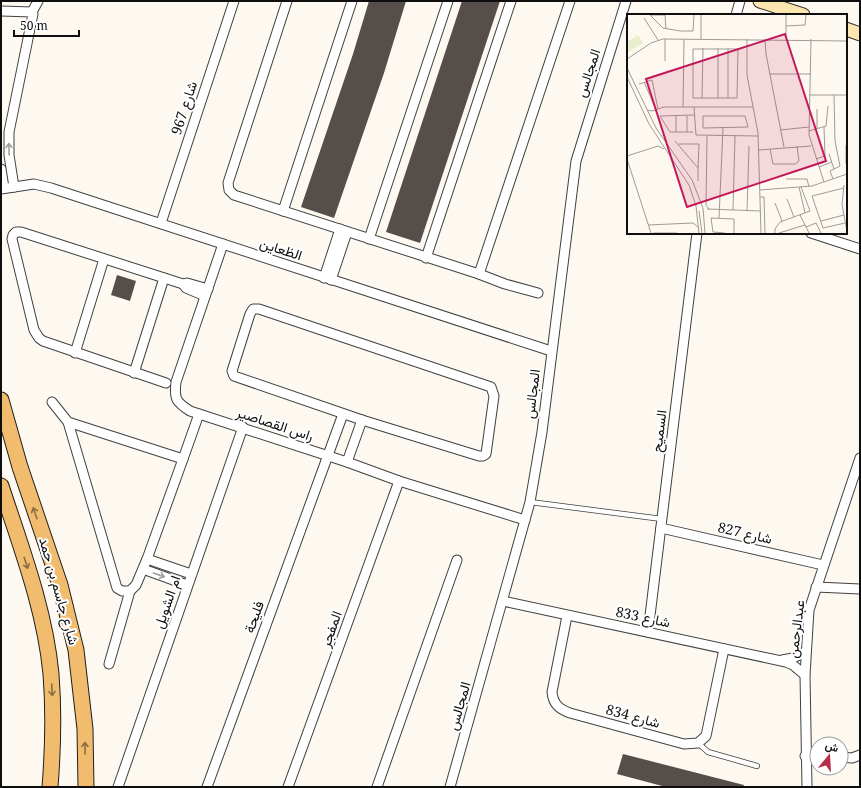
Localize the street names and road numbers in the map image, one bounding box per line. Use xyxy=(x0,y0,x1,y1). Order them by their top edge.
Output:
street label: المجالس xyxy=(571,46,604,99)
street label: شارع 967 xyxy=(166,79,203,138)
street label: الظعاين xyxy=(258,233,305,264)
street label: المجالس xyxy=(519,368,544,420)
street label: راس القصاصير xyxy=(233,402,316,445)
street label: السميح xyxy=(646,409,673,453)
street label: شارع 827 xyxy=(716,517,774,550)
street label: شارع جاسم بن حمد xyxy=(33,535,84,647)
street label: ام الشويل xyxy=(149,573,184,631)
street label: فليحة xyxy=(239,598,268,635)
street label: عبدالرحمن xyxy=(782,599,809,659)
street label: شارع 833 xyxy=(614,601,672,634)
street label: المفجر xyxy=(315,608,346,651)
street label: المجالس xyxy=(443,679,475,732)
street label: شارع 834 xyxy=(603,699,662,734)

